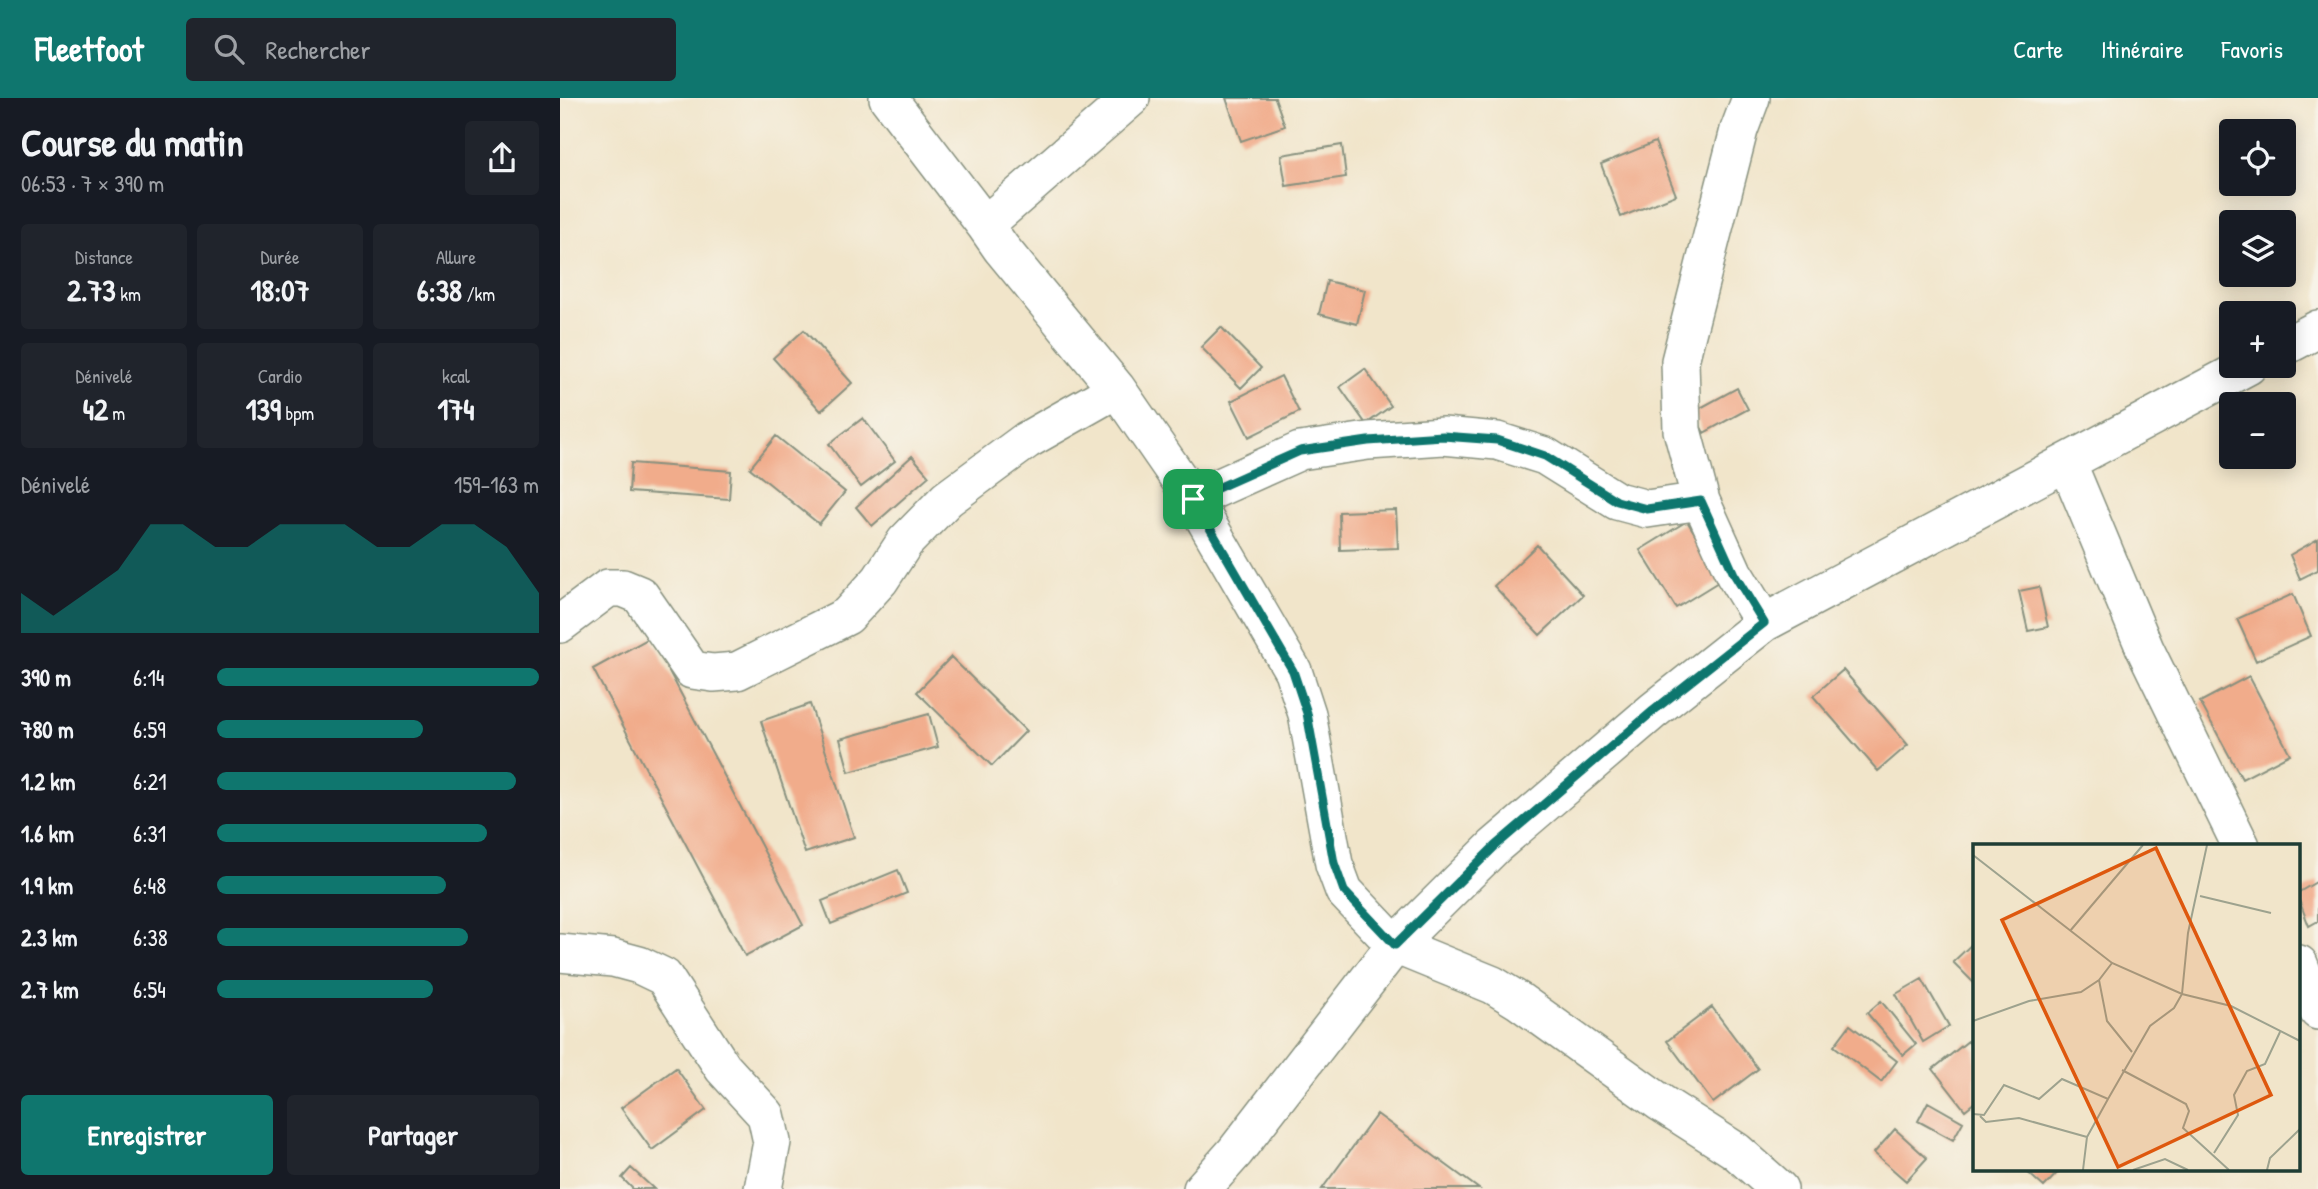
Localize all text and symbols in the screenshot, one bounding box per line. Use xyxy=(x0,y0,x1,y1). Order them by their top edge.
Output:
search box xyxy=(186,18,676,81)
text: Fleetfoot xyxy=(35,27,144,71)
icon: search xyxy=(210,30,248,68)
text: Rechercher xyxy=(266,32,370,67)
text: Carte xyxy=(2013,33,2063,65)
text: Itinéraire xyxy=(2101,33,2183,65)
text: Favoris xyxy=(2221,33,2283,65)
text: Course du matin xyxy=(21,116,244,168)
map controls xyxy=(2219,119,2296,469)
button: locate xyxy=(2219,119,2296,196)
button: share xyxy=(465,121,539,195)
text: 06:53 · 7 × 390 m xyxy=(21,168,164,199)
button: layers xyxy=(2219,210,2296,287)
text: Distance xyxy=(75,244,133,270)
text: Durée xyxy=(260,244,300,270)
text: Allure xyxy=(436,244,476,270)
text: 2.73 xyxy=(67,270,116,310)
text: 18:07 xyxy=(250,270,310,310)
text: 6:38 xyxy=(417,270,462,310)
text: km xyxy=(116,281,141,307)
text: /km xyxy=(462,281,495,307)
button: + xyxy=(2219,301,2296,378)
text: Dénivelé xyxy=(75,363,133,389)
text: Cardio xyxy=(258,363,302,389)
text: kcal xyxy=(442,363,470,389)
text: 42 xyxy=(83,389,108,429)
text: 139 xyxy=(246,389,281,429)
text: 174 xyxy=(438,389,475,429)
button: − xyxy=(2219,392,2296,469)
text: m xyxy=(108,400,125,426)
text: bpm xyxy=(281,400,314,426)
text: Dénivelé xyxy=(21,469,90,500)
text: 159–163 m xyxy=(454,469,539,500)
pin xyxy=(1163,469,1223,529)
icon: arrive xyxy=(1174,480,1212,518)
text: 390 m xyxy=(21,662,71,693)
text: 6:14 xyxy=(133,662,165,693)
text: 780 m xyxy=(21,714,74,745)
text: 6:59 xyxy=(133,714,166,745)
text: 1.2 km xyxy=(21,766,76,797)
text: 6:21 xyxy=(133,766,167,797)
text: 1.6 km xyxy=(21,818,74,849)
text: 6:31 xyxy=(133,818,166,849)
inset map xyxy=(1973,844,2301,1172)
text: 1.9 km xyxy=(21,870,73,901)
text: 6:48 xyxy=(133,870,166,901)
text: 2.3 km xyxy=(21,922,77,953)
text: 6:38 xyxy=(133,922,168,953)
text: 2.7 km xyxy=(21,974,79,1005)
text: 6:54 xyxy=(133,974,166,1005)
button: Enregistrer xyxy=(21,1095,273,1175)
button: Partager xyxy=(287,1095,539,1175)

